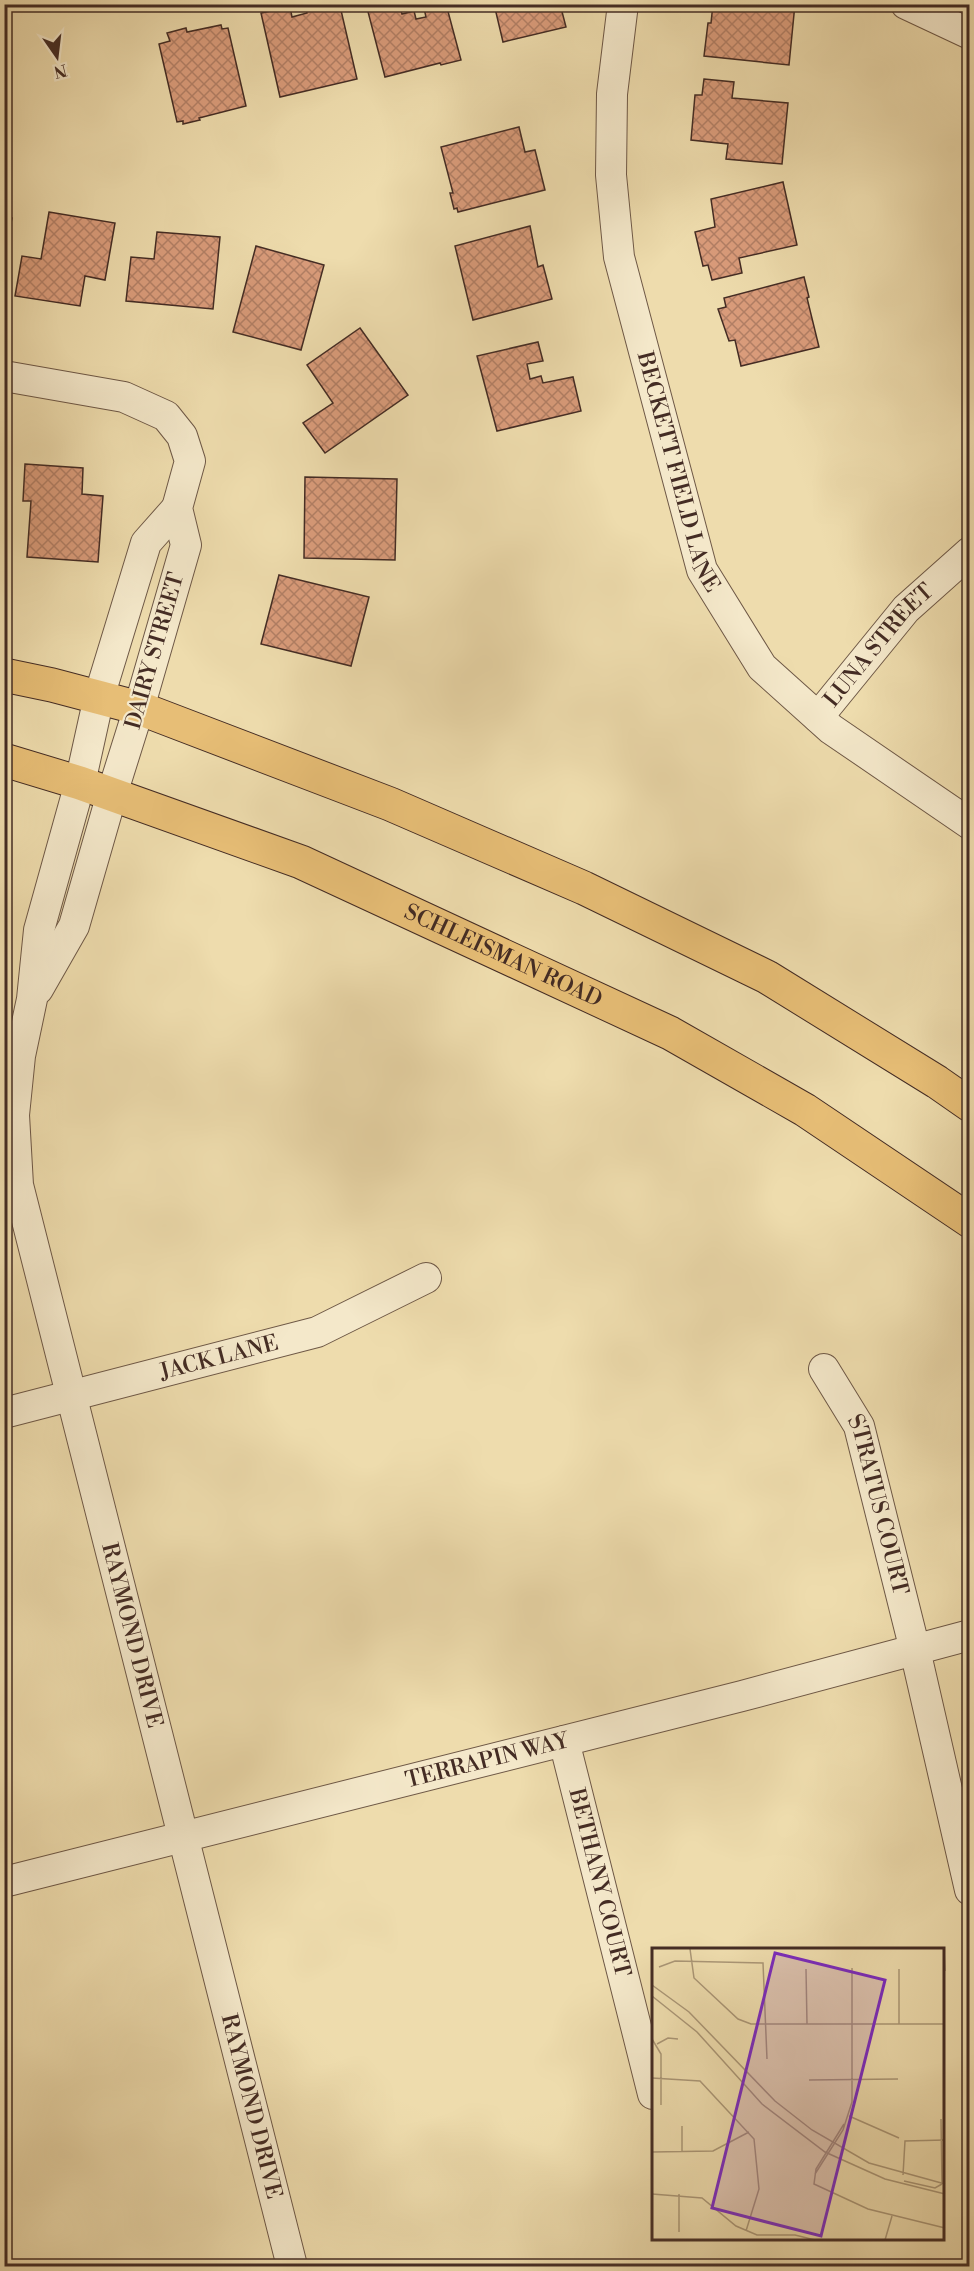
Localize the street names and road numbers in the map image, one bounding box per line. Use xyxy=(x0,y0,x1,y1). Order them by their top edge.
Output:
street label: BECKETT FIELD LANE xyxy=(631,348,726,597)
street label: DAIRY STREET xyxy=(120,569,190,733)
street label: LUNA STREET xyxy=(818,578,939,713)
street label: SCHLEISMAN ROAD xyxy=(400,898,607,1013)
street label: JACK LANE xyxy=(156,1329,281,1386)
street label: STRATUS COURT xyxy=(842,1409,914,1598)
street label: RAYMOND DRIVE xyxy=(96,1540,169,1731)
street label: TERRAPIN WAY xyxy=(403,1726,573,1794)
street label: BETHANY COURT xyxy=(563,1785,636,1980)
street label: RAYMOND DRIVE xyxy=(215,2011,288,2202)

